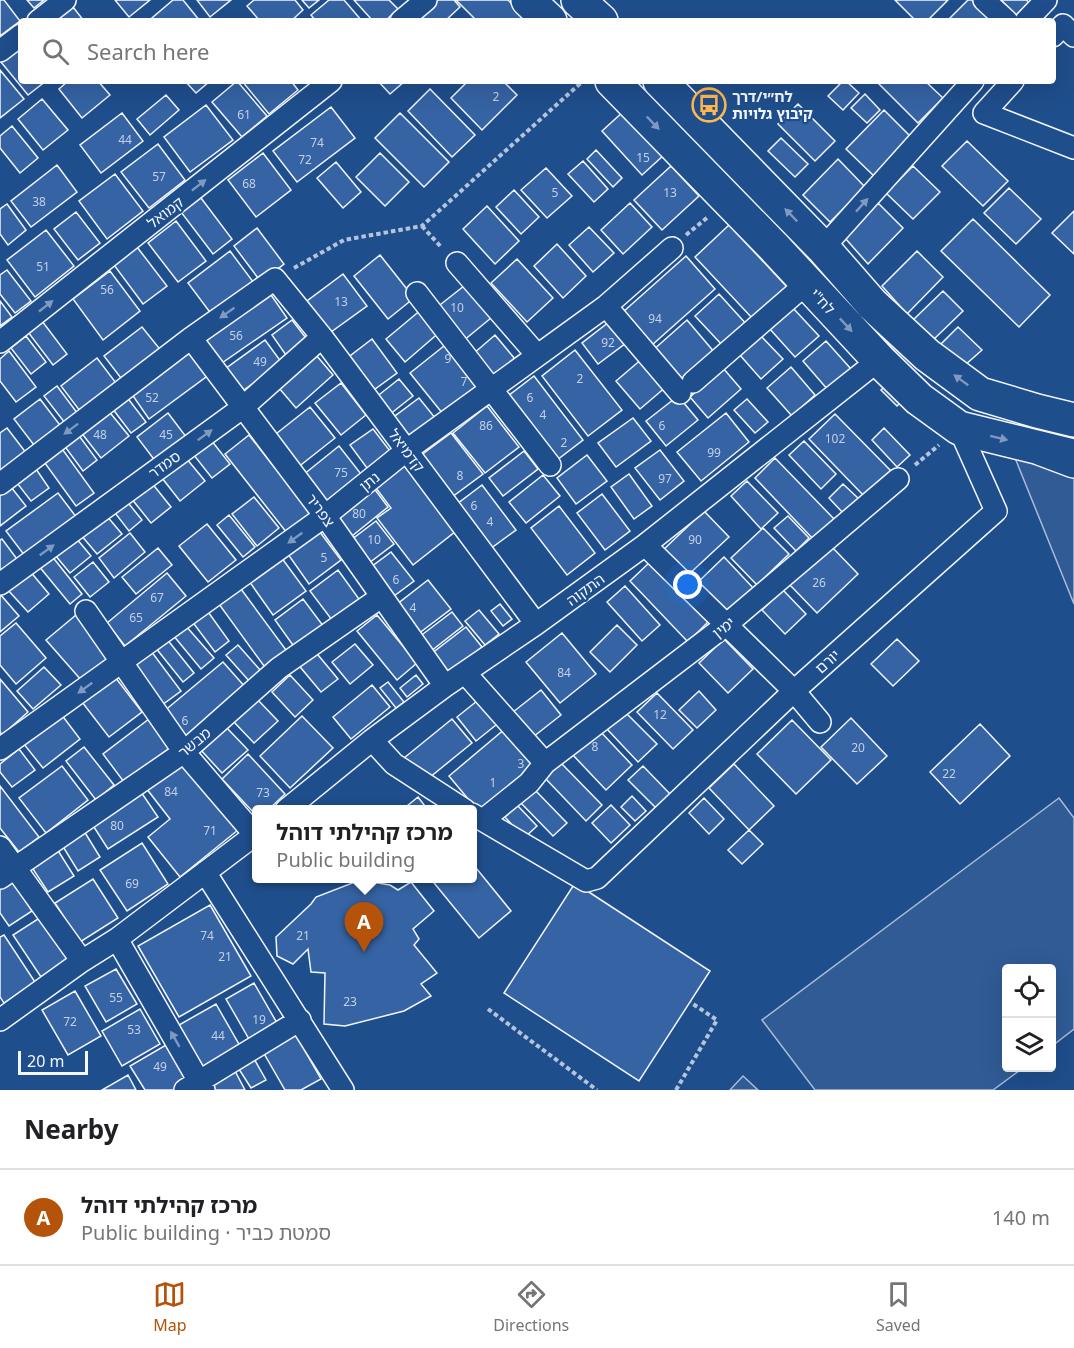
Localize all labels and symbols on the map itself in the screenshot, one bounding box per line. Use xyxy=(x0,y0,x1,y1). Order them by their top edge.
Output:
place label: לח״י/דרך קיבוץ גלויות xyxy=(732,86,813,123)
bus stop icon: לח״י/דרך קיבוץ גלויות xyxy=(691,87,727,123)
house number: 2 xyxy=(493,88,500,105)
house number: 61 xyxy=(237,106,251,123)
one-way arrow xyxy=(646,115,660,129)
house number: 44 xyxy=(118,131,132,148)
house number: 74 xyxy=(310,134,324,151)
house number: 15 xyxy=(636,149,650,166)
house number: 72 xyxy=(298,151,312,168)
house number: 57 xyxy=(152,168,166,185)
house number: 68 xyxy=(242,175,256,192)
one-way arrow xyxy=(191,179,207,192)
house number: 5 xyxy=(552,184,559,201)
house number: 13 xyxy=(663,184,677,201)
street label: קמואל xyxy=(143,191,187,233)
house number: 38 xyxy=(32,193,46,210)
one-way arrow xyxy=(855,197,869,212)
one-way arrow xyxy=(784,208,798,223)
house number: 51 xyxy=(36,258,50,275)
house number: 56 xyxy=(100,281,114,298)
street label: לח"י xyxy=(806,284,840,318)
house number: 13 xyxy=(334,293,348,310)
house number: 10 xyxy=(450,299,464,316)
one-way arrow xyxy=(38,300,54,313)
one-way arrow xyxy=(220,307,236,319)
house number: 94 xyxy=(648,310,662,327)
one-way arrow xyxy=(839,317,853,332)
house number: 56 xyxy=(229,327,243,344)
house number: 92 xyxy=(601,334,615,351)
house number: 9 xyxy=(445,350,452,367)
house number: 49 xyxy=(253,353,267,370)
house number: 2 xyxy=(577,370,584,387)
house number: 7 xyxy=(461,373,468,390)
one-way arrow xyxy=(953,374,969,386)
house number: 52 xyxy=(145,389,159,406)
house number: 6 xyxy=(527,389,534,406)
house number: 4 xyxy=(540,406,547,423)
house number: 86 xyxy=(479,417,493,434)
house number: 6 xyxy=(659,417,666,434)
one-way arrow xyxy=(64,423,79,435)
street label: קדמיאל xyxy=(384,424,430,476)
house number: 48 xyxy=(93,426,107,443)
house number: 45 xyxy=(159,426,173,443)
one-way arrow xyxy=(196,429,212,441)
house number: 102 xyxy=(825,430,845,447)
house number: 2 xyxy=(561,434,568,451)
one-way arrow xyxy=(990,434,1008,444)
house number: 99 xyxy=(707,444,721,461)
street label: סמדר xyxy=(144,446,184,482)
house number: 75 xyxy=(334,464,348,481)
street label: נתן xyxy=(355,467,383,495)
house number: 8 xyxy=(457,467,464,484)
house number: 97 xyxy=(658,470,672,487)
street label: צפריר xyxy=(302,489,340,531)
house number: 6 xyxy=(471,497,478,514)
house number: 80 xyxy=(352,505,366,522)
house number: 4 xyxy=(487,513,494,530)
one-way arrow xyxy=(287,531,302,543)
house number: 10 xyxy=(367,531,381,548)
house number: 90 xyxy=(688,531,702,548)
one-way arrow xyxy=(40,544,55,556)
house number: 5 xyxy=(321,549,328,566)
street label: התקוה xyxy=(562,568,608,610)
your location xyxy=(673,570,702,599)
house number: 6 xyxy=(393,571,400,588)
house number: 26 xyxy=(812,574,826,591)
house number: 67 xyxy=(150,589,164,606)
house number: 4 xyxy=(410,599,417,616)
house number: 65 xyxy=(129,609,143,626)
street label: ימין xyxy=(708,612,738,642)
street label: יורם xyxy=(810,645,844,677)
house number: 84 xyxy=(557,664,571,681)
one-way arrow xyxy=(77,682,93,693)
house number: 12 xyxy=(653,706,667,723)
house number: 6 xyxy=(182,712,189,729)
street label: מבשר xyxy=(173,722,215,762)
house number: 8 xyxy=(592,738,599,755)
house number: 20 xyxy=(851,739,865,756)
house number: 3 xyxy=(518,755,525,772)
house number: 22 xyxy=(942,765,956,782)
house number: 1 xyxy=(490,774,496,791)
house number: 84 xyxy=(164,783,178,800)
house number: 73 xyxy=(256,784,270,801)
house number: 80 xyxy=(110,817,124,834)
house number: 71 xyxy=(203,822,217,839)
house number: 69 xyxy=(125,875,139,892)
pin: A xyxy=(344,902,384,952)
house number: 74 xyxy=(200,927,214,944)
house number: 21 xyxy=(296,927,310,944)
house number: 21 xyxy=(218,948,232,965)
house number: 55 xyxy=(109,989,123,1006)
house number: 23 xyxy=(343,993,357,1010)
house number: 19 xyxy=(252,1011,266,1028)
house number: 72 xyxy=(63,1013,77,1030)
house number: 53 xyxy=(127,1021,141,1038)
house number: 44 xyxy=(211,1027,225,1044)
one-way arrow xyxy=(170,1030,180,1047)
scale bar xyxy=(18,1048,88,1076)
house number: 49 xyxy=(153,1058,167,1075)

